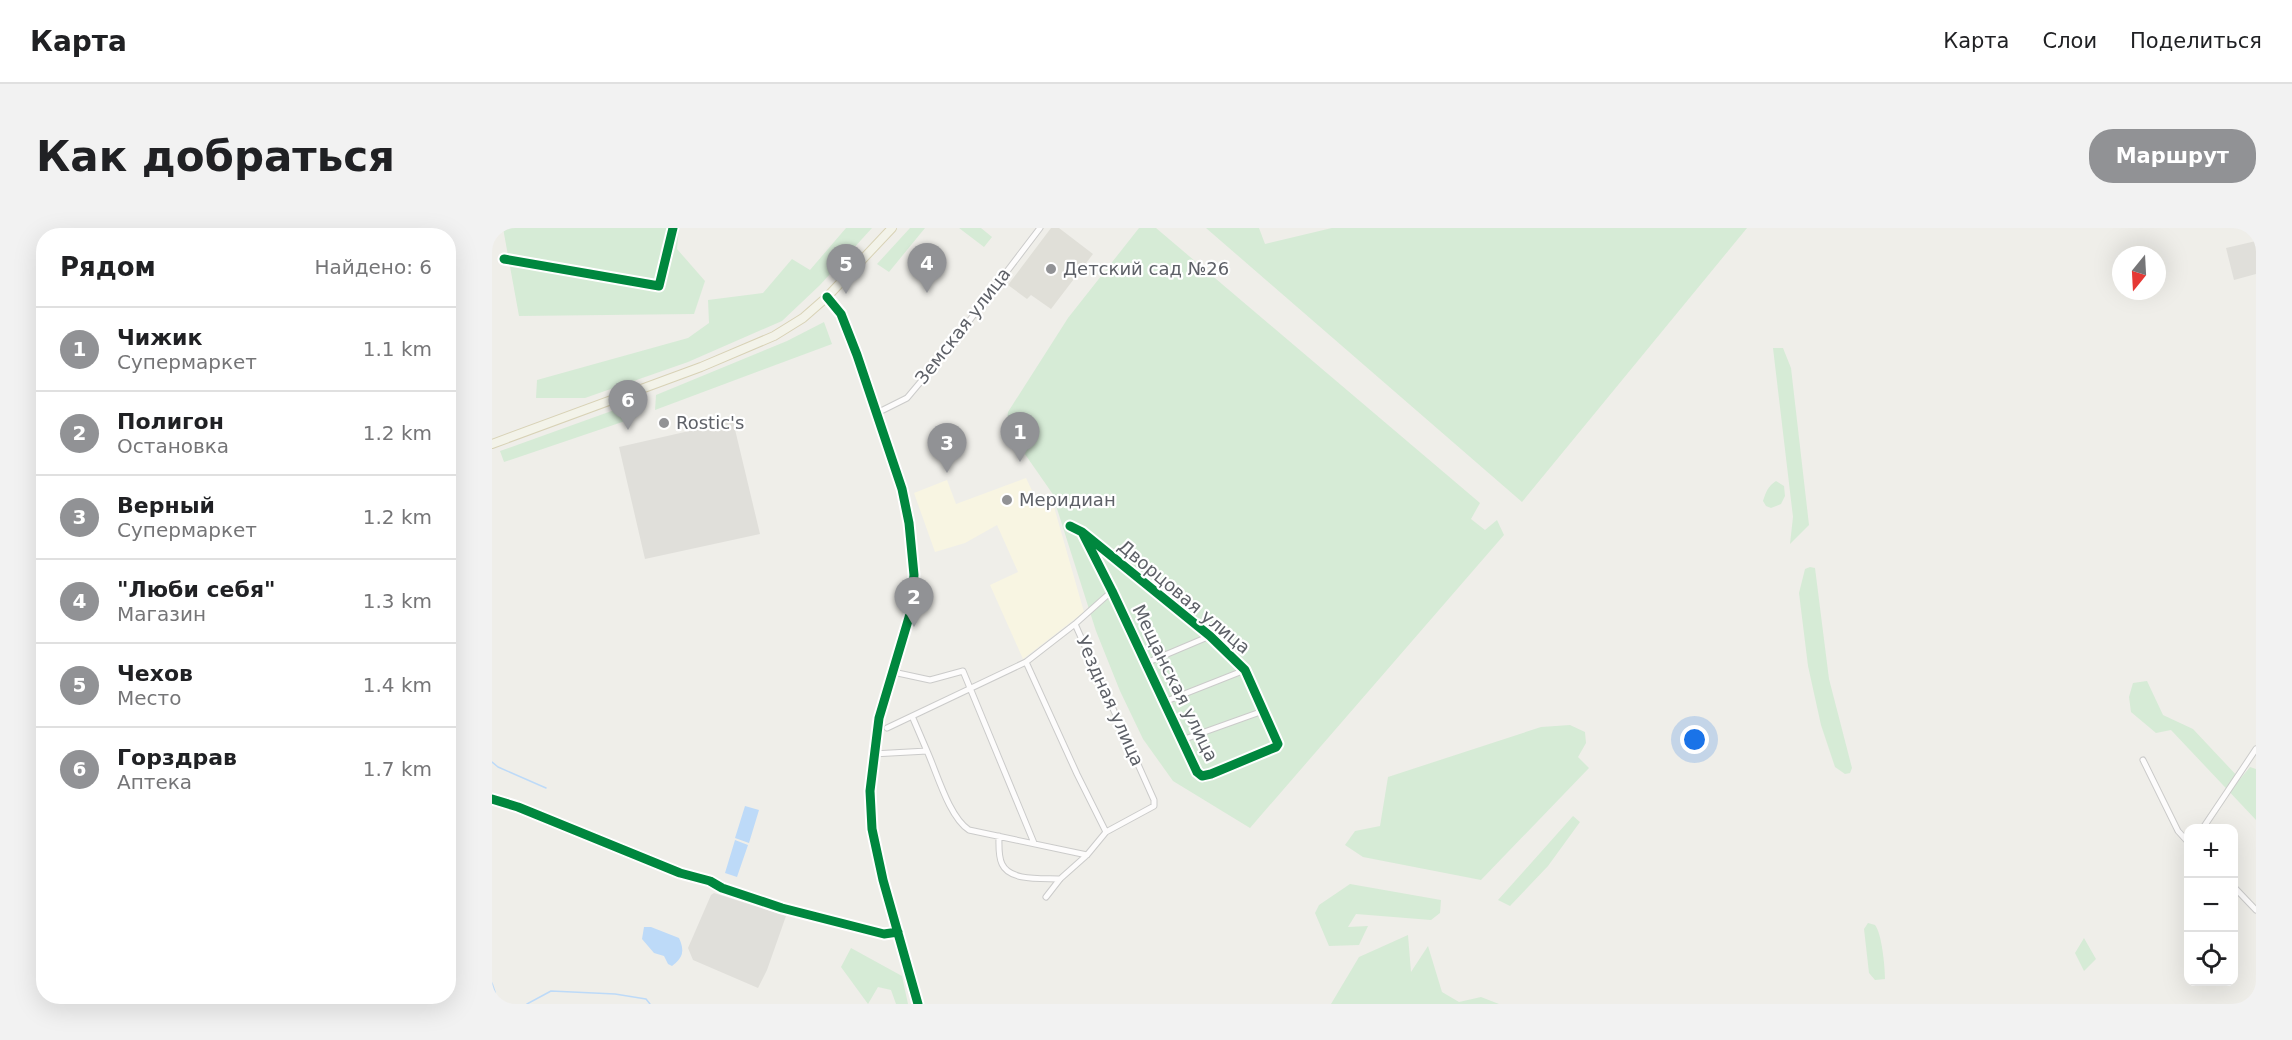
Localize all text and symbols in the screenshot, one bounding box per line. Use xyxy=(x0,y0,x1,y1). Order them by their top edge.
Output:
text: Карта xyxy=(30,25,127,58)
text: Карта xyxy=(1943,29,2009,53)
text: Слои xyxy=(2042,29,2097,53)
text: Поделиться xyxy=(2130,29,2262,53)
button: Маршрут xyxy=(2089,129,2256,183)
text: Как добраться xyxy=(36,132,395,181)
pin: 5 xyxy=(826,244,866,294)
pin: 4 xyxy=(908,244,946,293)
north arrow xyxy=(2112,246,2166,300)
text: Рядом xyxy=(60,252,156,282)
text: Найдено: 6 xyxy=(314,255,432,279)
place label: Детский сад №26 xyxy=(1063,258,1229,279)
marker: Детский сад №26 xyxy=(1044,262,1058,276)
street label: Земская улица xyxy=(911,263,1014,388)
text: Чижик xyxy=(117,325,202,350)
text: 1 xyxy=(73,337,86,361)
text: 1.1 km xyxy=(363,337,432,361)
text: Супермаркет xyxy=(117,350,257,374)
pin: 6 xyxy=(608,380,648,430)
text: Полигон xyxy=(117,409,224,434)
place label: Rostic's xyxy=(676,412,744,433)
pin: 1 xyxy=(1000,412,1040,462)
marker: Rostic's xyxy=(657,416,671,430)
text: 2 xyxy=(73,421,86,445)
text: 1.2 km xyxy=(363,421,432,445)
pin: 3 xyxy=(928,424,966,473)
text: Остановка xyxy=(117,434,229,458)
place label: Меридиан xyxy=(1019,489,1116,510)
text: Верный xyxy=(117,493,215,518)
marker: Меридиан xyxy=(1000,493,1014,507)
text: 3 xyxy=(73,505,86,529)
text: 1.2 km xyxy=(363,505,432,529)
text: Супермаркет xyxy=(117,518,257,542)
street label: Дворцовая улица xyxy=(1114,535,1255,658)
text: "Люби себя" xyxy=(117,577,275,602)
pin: 2 xyxy=(894,578,934,627)
text: 4 xyxy=(73,589,86,613)
text: 1.3 km xyxy=(363,589,432,613)
street label: Мещанская улица xyxy=(1128,601,1223,765)
text: Магазин xyxy=(117,602,206,626)
street label: Уездная улица xyxy=(1072,632,1149,769)
text: Чехов xyxy=(117,661,193,686)
text: 5 xyxy=(73,673,86,697)
text: 1.4 km xyxy=(363,673,432,697)
text: Место xyxy=(117,686,181,710)
your location xyxy=(1680,725,1709,754)
text: Горздрав xyxy=(117,745,237,770)
text: 6 xyxy=(73,757,86,781)
text: 1.7 km xyxy=(363,757,432,781)
text: Аптека xyxy=(117,770,192,794)
map controls xyxy=(2184,824,2238,986)
button: + xyxy=(2184,824,2238,878)
button: − xyxy=(2184,878,2238,932)
button: locate xyxy=(2184,932,2238,986)

